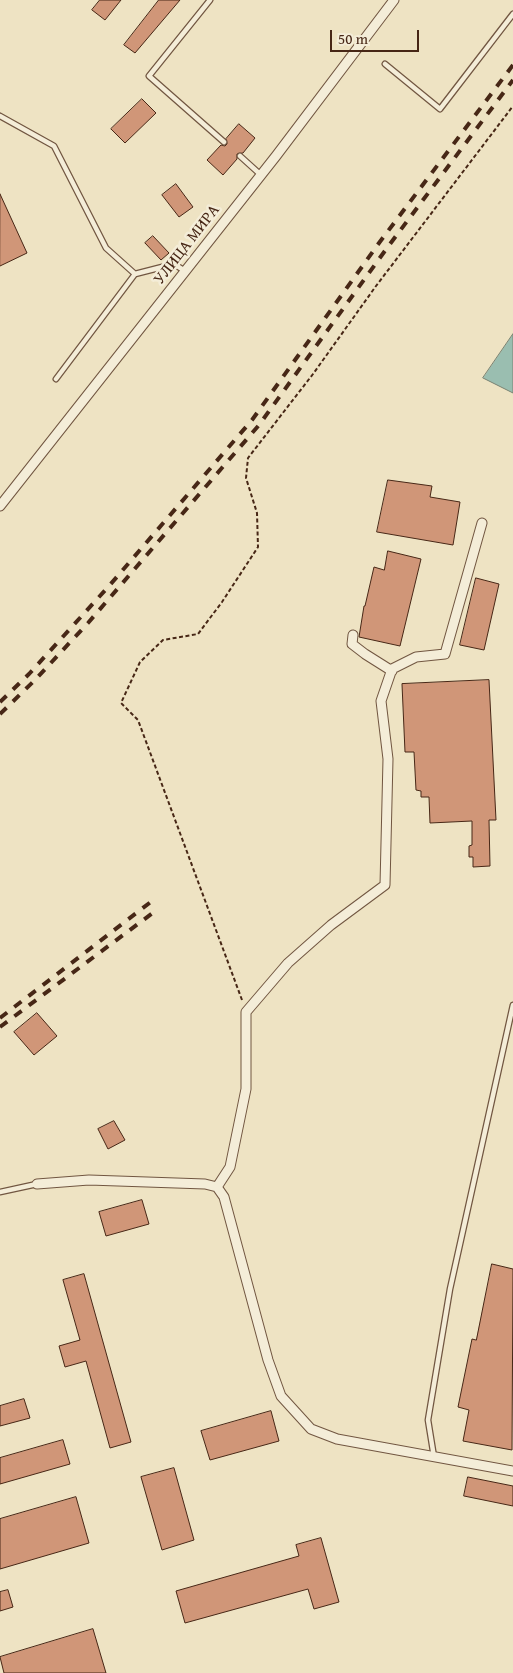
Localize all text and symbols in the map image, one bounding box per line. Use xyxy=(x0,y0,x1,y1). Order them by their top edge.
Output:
scale bar xyxy=(333,20,422,52)
text: 50 m xyxy=(338,28,368,49)
street label: УЛИЦА МИРА xyxy=(150,201,224,289)

